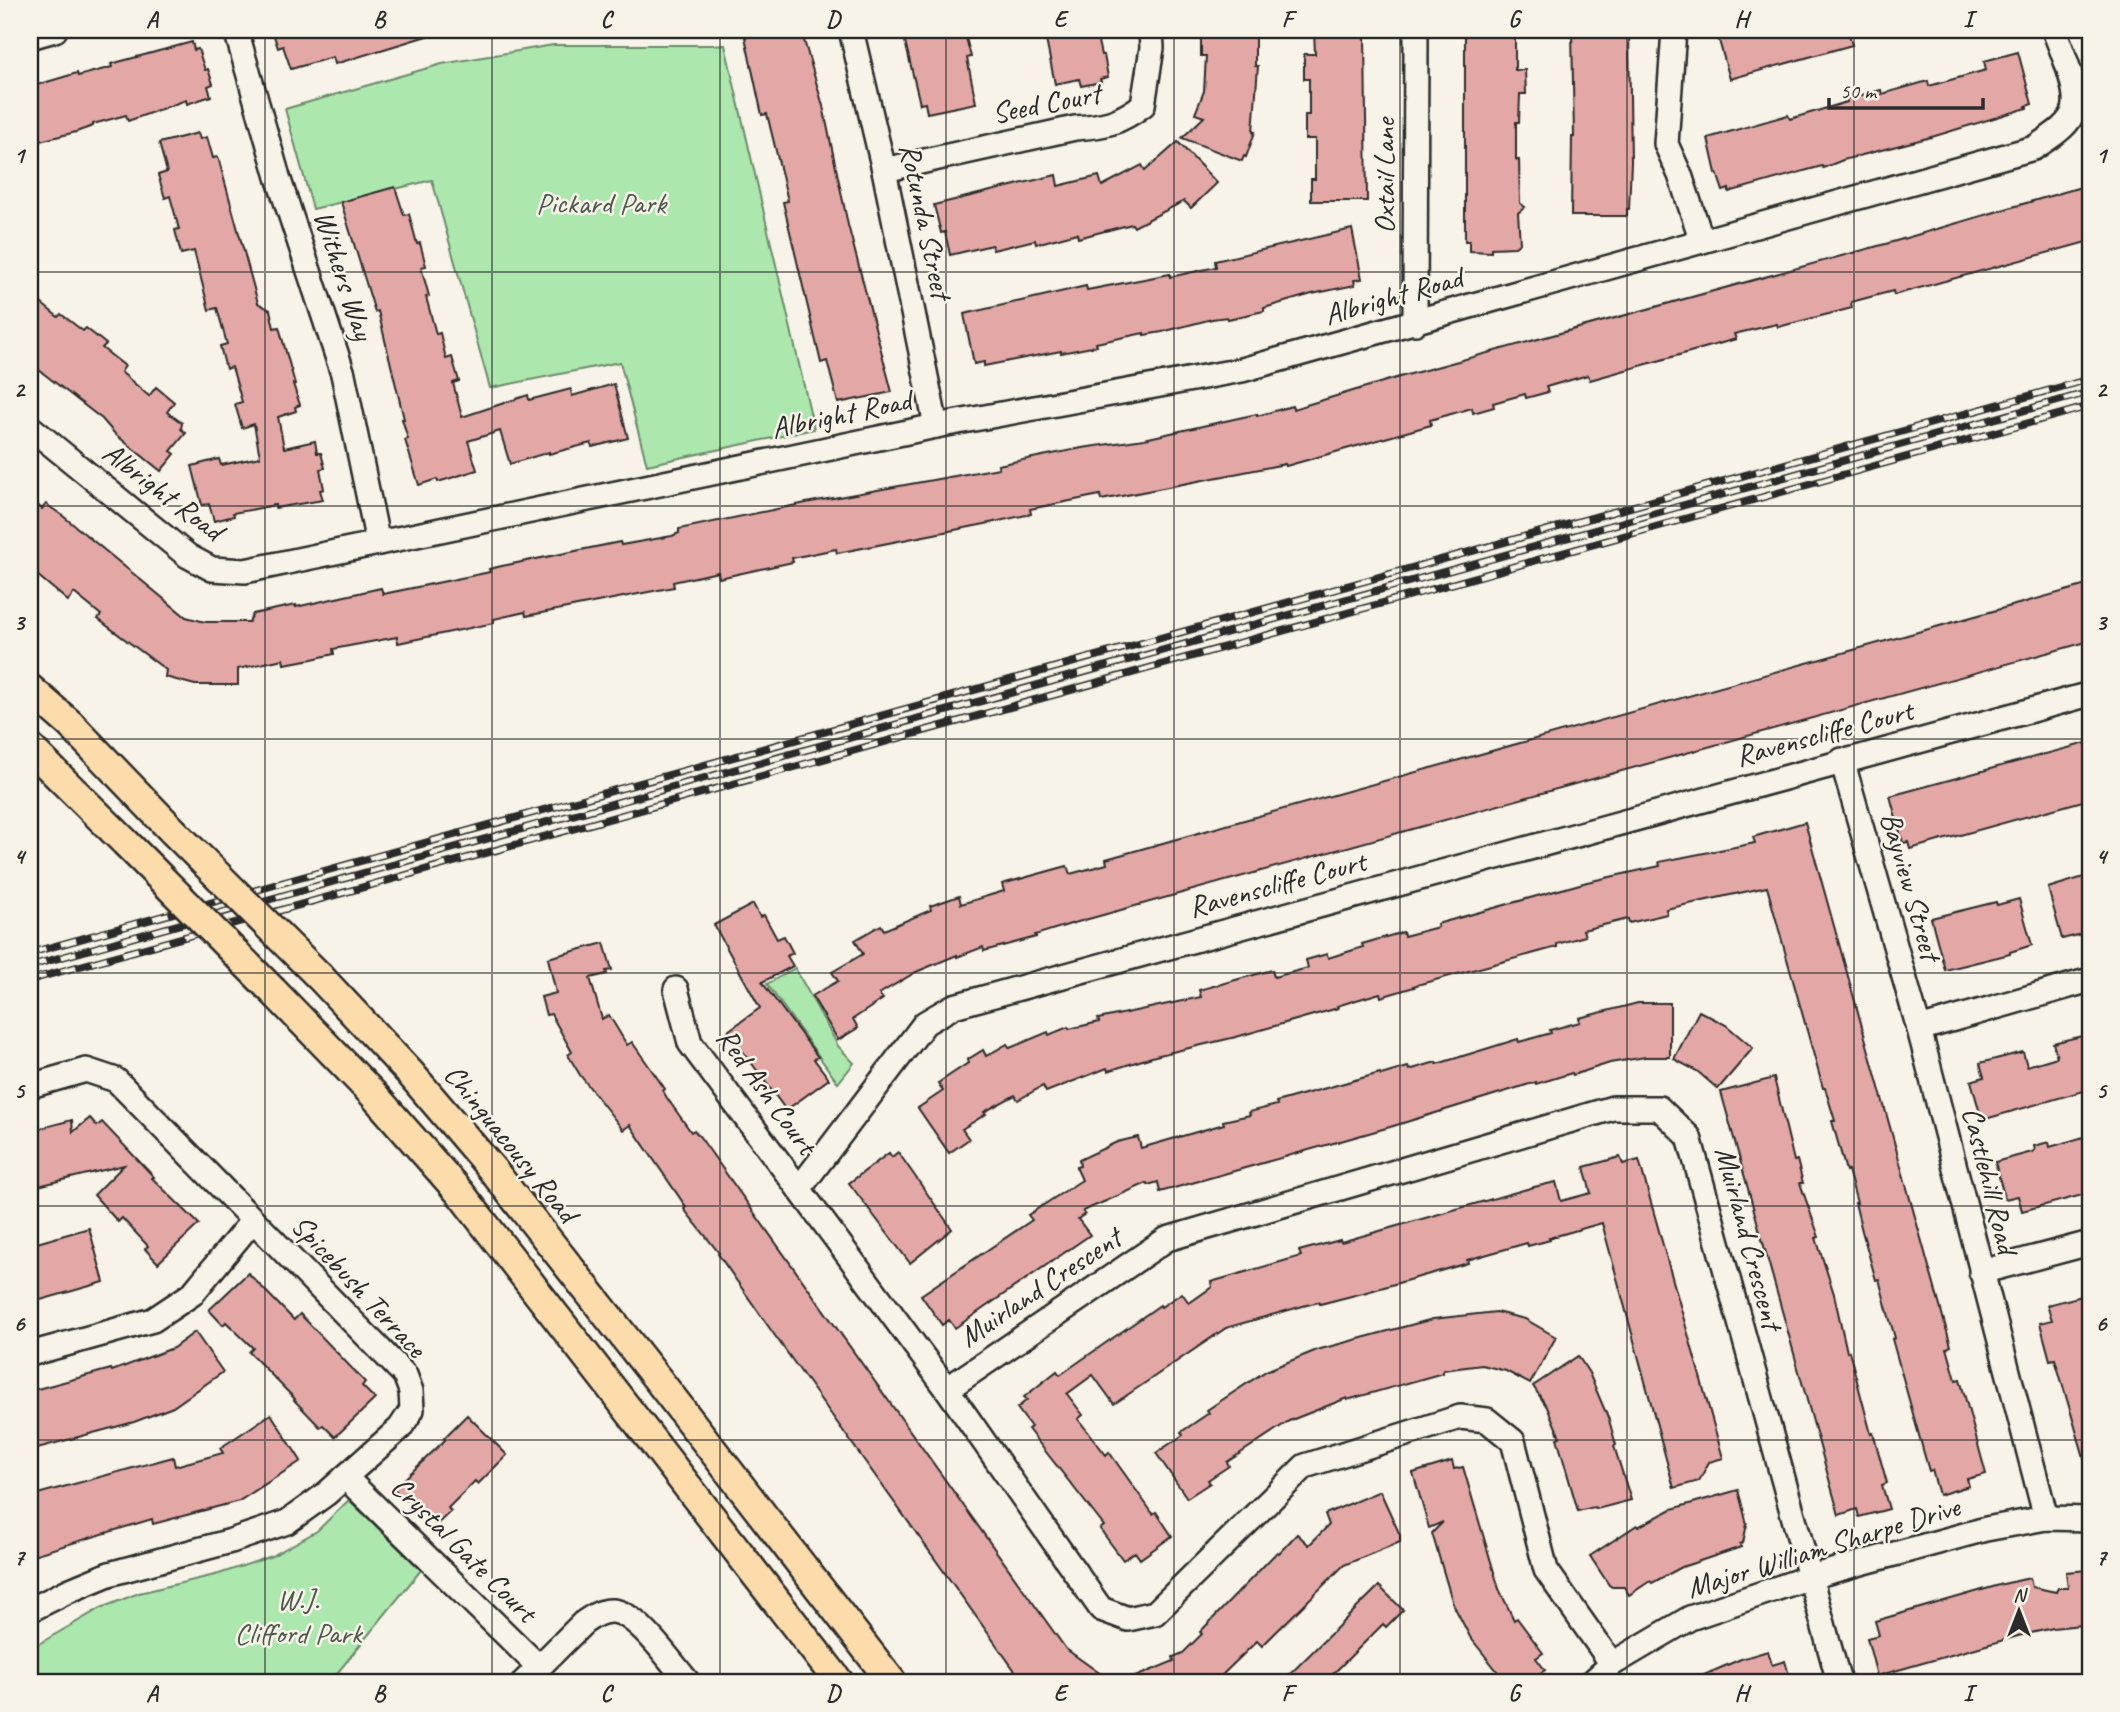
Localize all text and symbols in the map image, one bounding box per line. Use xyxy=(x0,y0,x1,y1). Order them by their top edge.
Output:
text: A xyxy=(146,5,160,34)
text: B xyxy=(373,5,387,34)
text: C xyxy=(601,5,615,34)
text: D xyxy=(826,5,842,34)
text: E xyxy=(1054,5,1070,34)
text: F xyxy=(1282,5,1298,34)
text: G xyxy=(1508,5,1523,34)
text: H xyxy=(1734,5,1752,34)
text: I xyxy=(1963,5,1978,34)
scale bar xyxy=(1829,66,1983,110)
street label: Seed Court xyxy=(989,73,1107,132)
text: 50 m xyxy=(1840,78,1878,104)
street label: Oxtail Lane xyxy=(1365,116,1403,234)
street label: Rotunda Street xyxy=(891,140,962,306)
text: 1 xyxy=(14,141,27,170)
text: 1 xyxy=(2096,141,2109,170)
park label: Pickard Park xyxy=(536,184,668,222)
street label: Withers Way xyxy=(305,205,383,346)
street label: Albright Road xyxy=(1320,257,1470,334)
text: 2 xyxy=(14,375,27,404)
text: 2 xyxy=(2096,375,2109,404)
street label: Albright Road xyxy=(768,380,918,447)
street label: Albright Road xyxy=(95,433,234,551)
text: 3 xyxy=(14,608,27,637)
text: 3 xyxy=(2096,608,2109,637)
street label: Ravenscliffe Court xyxy=(1731,690,1920,775)
street label: Bayview Street xyxy=(1872,808,1951,968)
street label: Ravenscliffe Court xyxy=(1184,841,1373,926)
text: 4 xyxy=(14,842,27,871)
text: 4 xyxy=(2096,842,2109,871)
street label: Red Ash Court xyxy=(708,1020,827,1164)
street label: Chinguacousy Road xyxy=(436,1056,589,1233)
text: 5 xyxy=(14,1076,26,1105)
text: 5 xyxy=(2096,1076,2108,1105)
street label: Castlehill Road xyxy=(1953,1103,2028,1261)
street label: Muirland Crescent xyxy=(1706,1143,1793,1337)
street label: Spicebush Terrace xyxy=(283,1207,436,1367)
street label: Muirland Crescent xyxy=(952,1217,1132,1355)
text: 6 xyxy=(14,1309,27,1338)
text: 6 xyxy=(2096,1309,2109,1338)
street label: Crystal Gate Court xyxy=(383,1468,547,1632)
street label: Major William Sharpe Drive xyxy=(1682,1487,1966,1607)
text: 7 xyxy=(14,1543,27,1572)
text: 7 xyxy=(2096,1543,2109,1572)
north arrow xyxy=(1983,1576,2054,1646)
park label: W.J. Clifford Park xyxy=(234,1580,364,1652)
text: N xyxy=(2013,1583,2028,1607)
text: A xyxy=(146,1679,160,1708)
text: B xyxy=(373,1679,387,1708)
text: C xyxy=(601,1679,615,1708)
text: D xyxy=(826,1679,842,1708)
text: E xyxy=(1054,1679,1070,1708)
text: F xyxy=(1282,1679,1298,1708)
text: G xyxy=(1508,1679,1523,1708)
text: H xyxy=(1734,1679,1752,1708)
text: I xyxy=(1963,1679,1978,1708)

